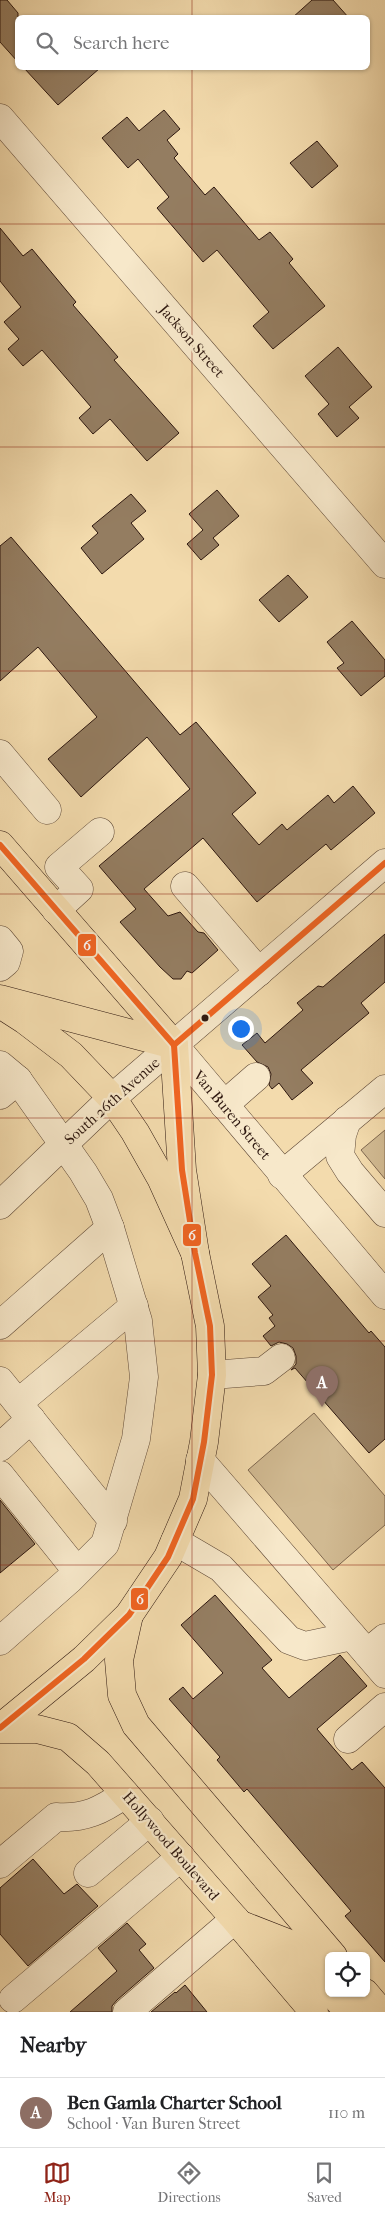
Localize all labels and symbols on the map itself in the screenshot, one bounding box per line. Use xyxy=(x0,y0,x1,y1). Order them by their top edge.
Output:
street label: Jackson Street xyxy=(155,300,229,382)
line badge: 6 xyxy=(77,933,97,957)
text: 6 xyxy=(83,937,91,954)
unlabelled marker xyxy=(200,1013,210,1023)
your location xyxy=(228,1016,254,1042)
street label: South 26th Avenue xyxy=(61,1053,164,1148)
street label: Van Buren Street xyxy=(189,1066,275,1164)
line badge: 6 xyxy=(182,1223,202,1247)
text: 6 xyxy=(188,1227,196,1244)
pin: A xyxy=(306,1366,338,1407)
line badge: 6 xyxy=(130,1587,149,1611)
text: 6 xyxy=(136,1591,144,1608)
street label: Hollywood Boulevard xyxy=(119,1788,224,1905)

